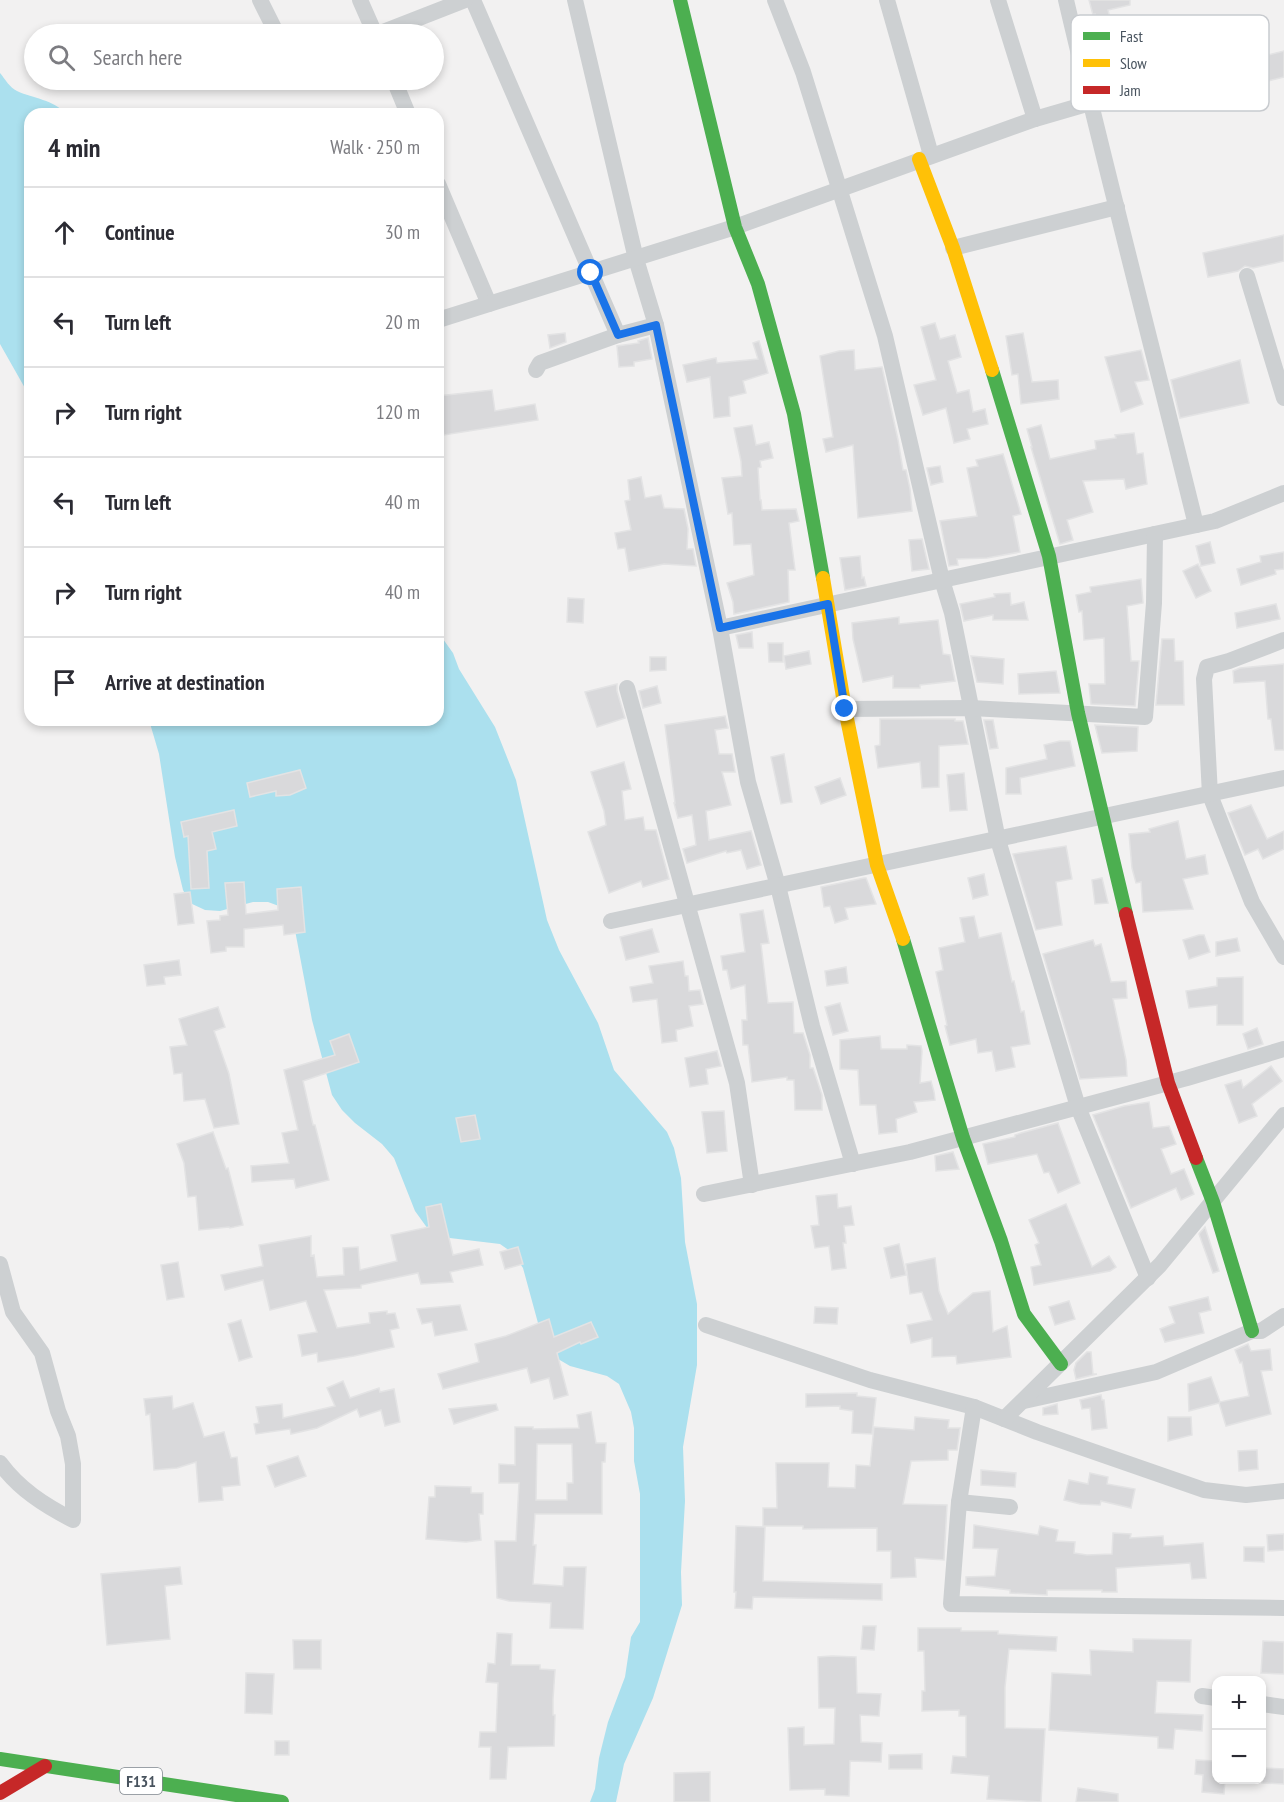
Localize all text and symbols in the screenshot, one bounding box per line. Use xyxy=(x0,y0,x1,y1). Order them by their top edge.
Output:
legend xyxy=(1071,15,1269,111)
search box xyxy=(24,24,444,90)
text: Fast xyxy=(1120,26,1143,46)
icon: search xyxy=(45,41,78,74)
text: Search here xyxy=(93,43,182,71)
text: Slow xyxy=(1120,53,1147,73)
text: Jam xyxy=(1119,80,1141,100)
text: 4 min xyxy=(48,131,101,164)
text: Walk · 250 m xyxy=(330,134,420,160)
icon: ahead xyxy=(48,216,81,249)
text: Continue xyxy=(105,218,175,246)
text: 30 m xyxy=(385,219,420,245)
route start xyxy=(577,259,603,285)
icon: left xyxy=(48,306,81,339)
text: Turn left xyxy=(105,308,171,336)
text: 20 m xyxy=(385,309,420,335)
icon: right xyxy=(48,396,81,429)
text: Turn right xyxy=(105,398,182,426)
text: 120 m xyxy=(376,399,420,425)
icon: left xyxy=(48,486,81,519)
text: Turn left xyxy=(105,488,171,516)
text: 40 m xyxy=(385,489,420,515)
icon: right xyxy=(48,576,81,609)
text: Turn right xyxy=(105,578,182,606)
text: 40 m xyxy=(385,579,420,605)
icon: arrive xyxy=(48,666,81,699)
text: Arrive at destination xyxy=(105,668,265,696)
route end xyxy=(831,695,857,721)
map controls xyxy=(1212,1676,1266,1784)
button: + xyxy=(1212,1676,1266,1730)
button: − xyxy=(1212,1730,1266,1784)
road number: F131 xyxy=(120,1768,162,1794)

